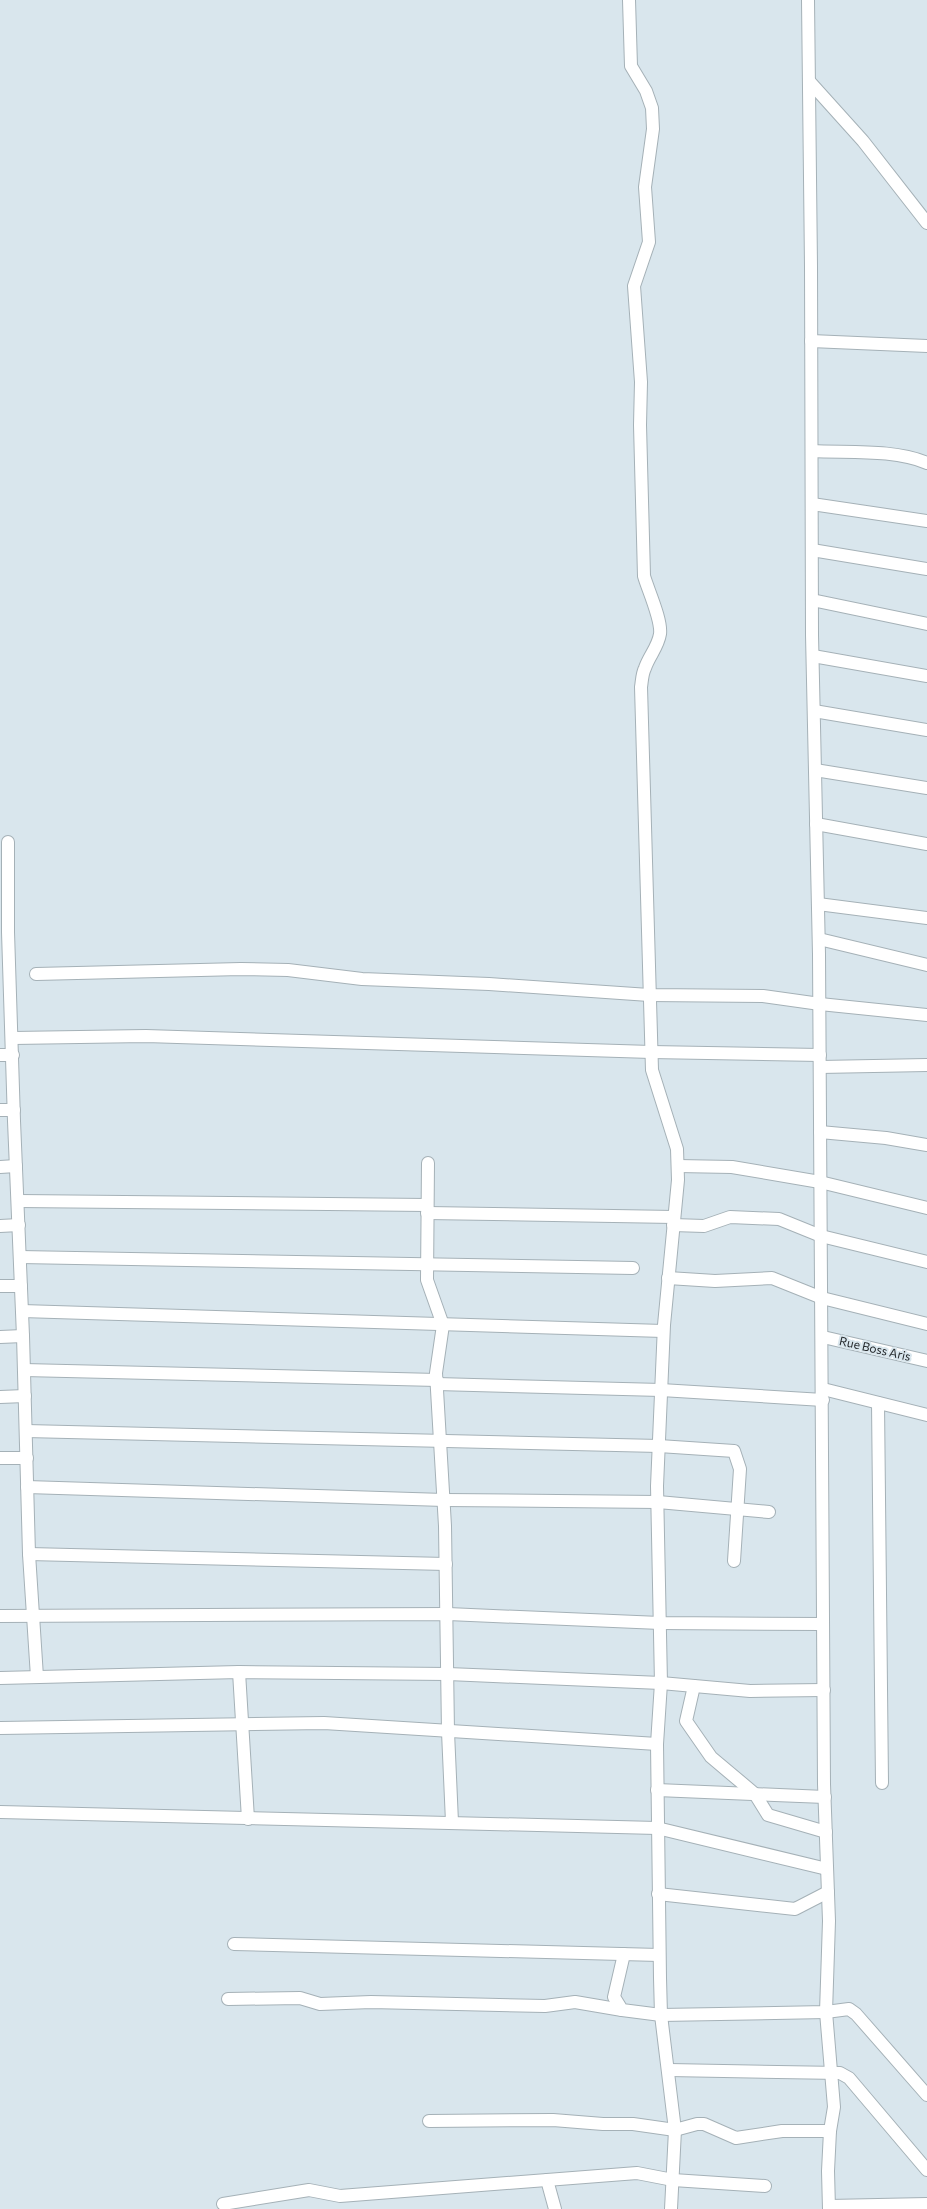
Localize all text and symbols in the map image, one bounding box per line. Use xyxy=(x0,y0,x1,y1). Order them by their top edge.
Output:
street label: Rue Boss Aris xyxy=(838,1333,912,1363)

